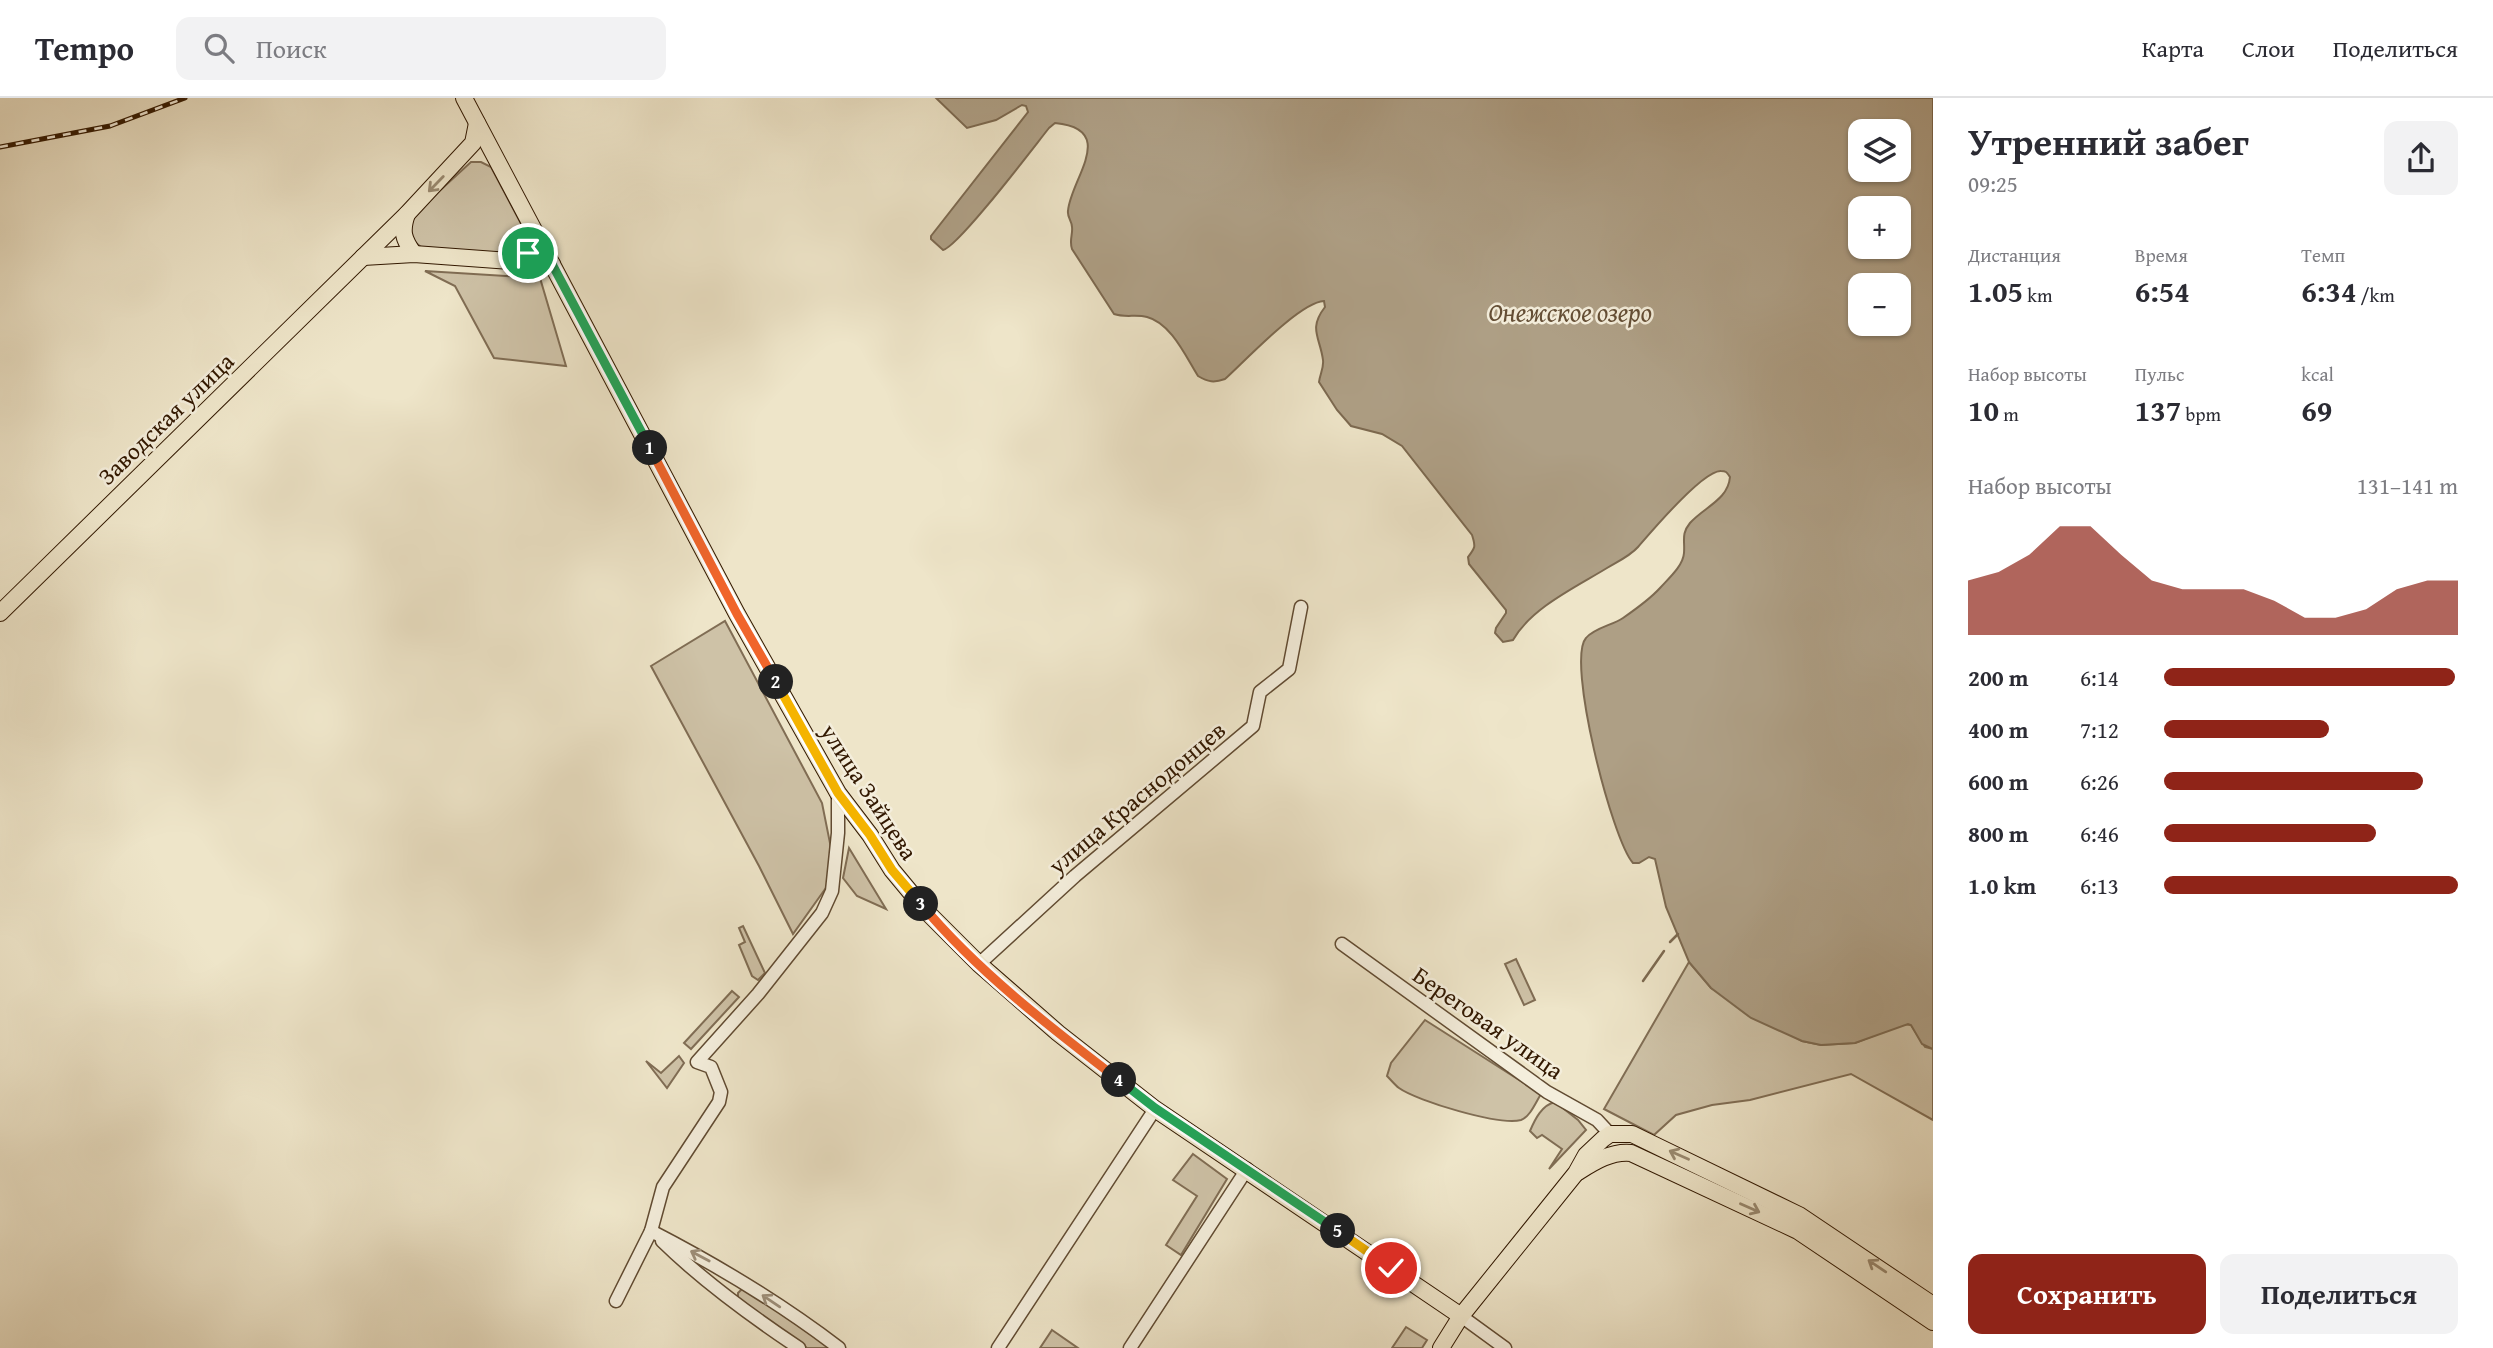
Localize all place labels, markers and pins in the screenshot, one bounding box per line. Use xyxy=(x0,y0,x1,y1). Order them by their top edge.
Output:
pin xyxy=(498,223,558,283)
pin: 1 xyxy=(632,430,668,466)
pin: 2 xyxy=(758,664,794,700)
pin: 3 xyxy=(904,886,939,922)
pin: 4 xyxy=(1102,1062,1136,1098)
pin: 5 xyxy=(1320,1214,1356,1248)
pin xyxy=(1361,1238,1421,1298)

